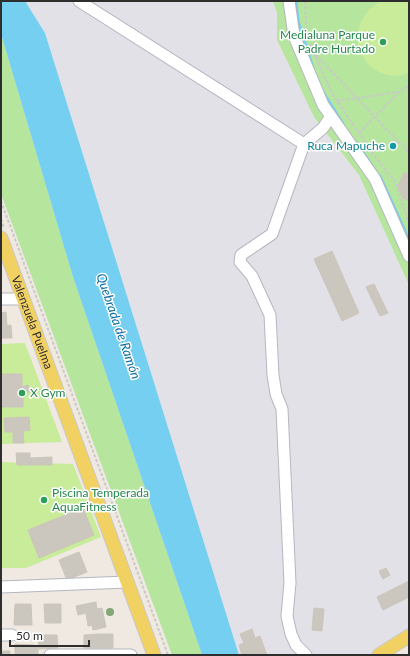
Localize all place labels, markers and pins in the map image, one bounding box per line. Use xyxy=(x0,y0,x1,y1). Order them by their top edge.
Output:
place label: Medialuna Parque Padre Hurtado xyxy=(280,27,375,56)
marker: Medialuna Parque Padre Hurtado xyxy=(378,37,388,47)
place label: Ruca Mapuche xyxy=(307,138,385,153)
marker: Ruca Mapuche xyxy=(388,141,398,151)
place label: X Gym xyxy=(30,385,66,400)
marker: X Gym xyxy=(17,388,27,398)
place label: Piscina Temperada AquaFitness xyxy=(52,485,149,514)
marker: Piscina Temperada AquaFitness xyxy=(39,495,49,505)

